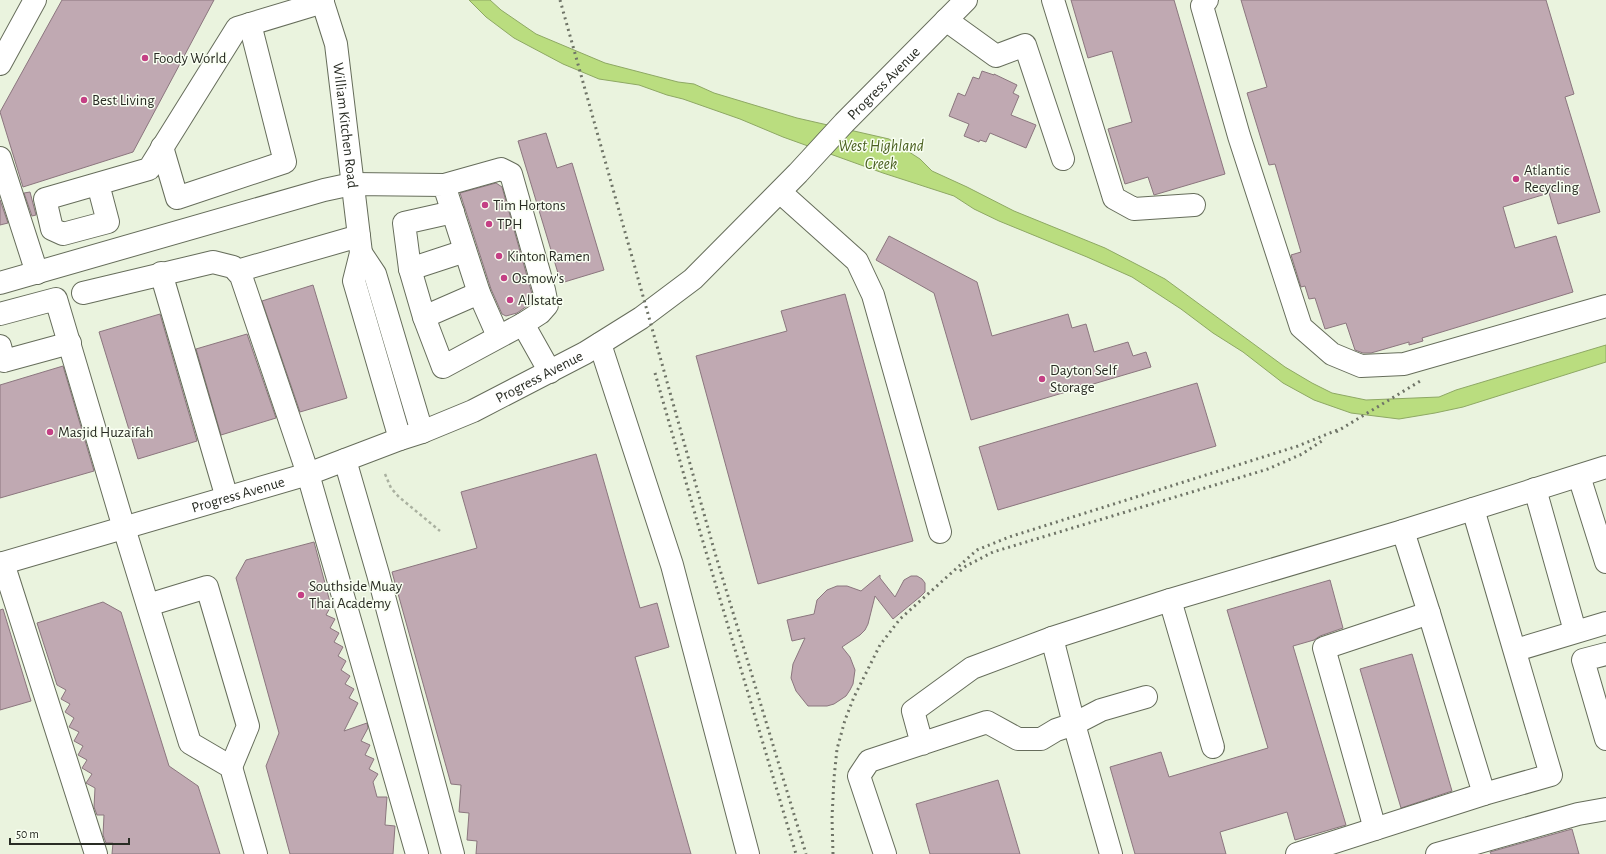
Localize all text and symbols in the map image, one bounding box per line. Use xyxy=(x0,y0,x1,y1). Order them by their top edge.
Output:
street label: Progress Avenue xyxy=(845,44,923,123)
place label: Foody World xyxy=(153,51,227,66)
marker: Foody World xyxy=(140,53,150,63)
street label: William Kitchen Road xyxy=(330,62,360,189)
place label: Best Living xyxy=(92,93,155,108)
marker: Best Living xyxy=(79,95,89,105)
water label: West Highland Creek xyxy=(838,138,924,172)
place label: Atlantic Recycling xyxy=(1524,163,1580,195)
marker: Atlantic Recycling xyxy=(1511,174,1521,184)
place label: Tim Hortons xyxy=(493,198,566,213)
marker: Tim Hortons xyxy=(480,200,490,210)
place label: TPH xyxy=(497,217,522,232)
marker: TPH xyxy=(484,219,494,229)
place label: Kinton Ramen xyxy=(507,249,590,264)
marker: Kinton Ramen xyxy=(494,251,504,261)
place label: Osmow's xyxy=(512,271,564,286)
marker: Osmow's xyxy=(499,273,509,283)
place label: Allstate xyxy=(518,293,563,308)
marker: Allstate xyxy=(505,295,515,305)
street label: Progress Avenue xyxy=(493,348,586,406)
place label: Dayton Self Storage xyxy=(1050,363,1118,395)
marker: Dayton Self Storage xyxy=(1037,374,1047,384)
place label: Masjid Huzaifah xyxy=(58,425,154,440)
marker: Masjid Huzaifah xyxy=(45,427,55,437)
street label: Progress Avenue xyxy=(190,474,287,516)
place label: Southside Muay Thai Academy xyxy=(309,579,403,611)
marker: Southside Muay Thai Academy xyxy=(296,590,306,600)
scale bar xyxy=(10,820,129,846)
text: 50 m xyxy=(16,828,39,840)

